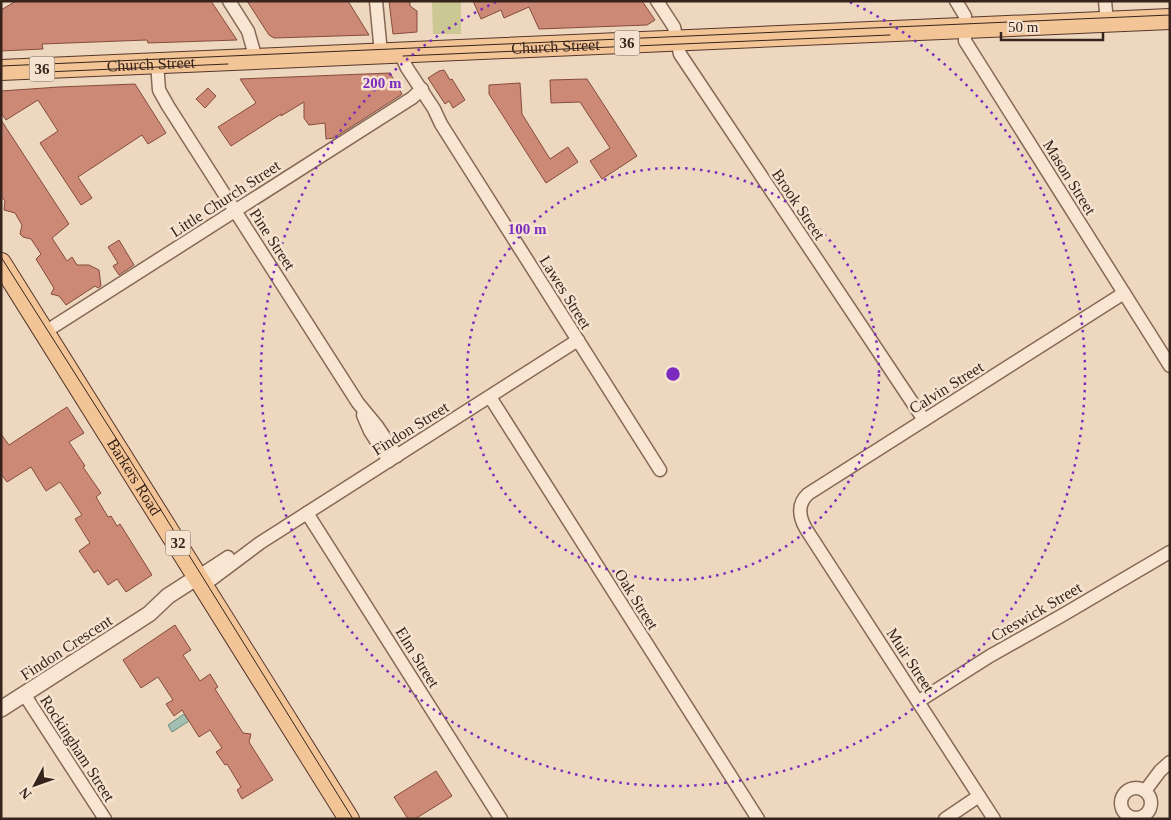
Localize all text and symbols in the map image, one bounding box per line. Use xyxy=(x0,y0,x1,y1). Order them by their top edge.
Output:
scale bar xyxy=(1001,10,1104,42)
text: 50 m xyxy=(1008,19,1039,35)
road number: 36 xyxy=(614,30,640,56)
street label: Church Street xyxy=(511,36,601,57)
street label: Church Street xyxy=(106,54,196,74)
road number: 36 xyxy=(30,56,54,82)
text: 200 m xyxy=(363,75,402,91)
street label: Mason Street xyxy=(1040,137,1100,218)
street label: Little Church Street xyxy=(167,156,284,240)
street label: Brook Street xyxy=(769,166,829,243)
street label: Pine Street xyxy=(246,205,299,274)
text: 100 m xyxy=(508,221,547,237)
street label: Lawes Street xyxy=(536,253,595,332)
street label: Calvin Street xyxy=(906,358,987,417)
centre of rings xyxy=(664,365,682,383)
street label: Findon Street xyxy=(369,398,452,459)
street label: Barkers Road xyxy=(104,435,165,518)
road number: 32 xyxy=(166,530,190,556)
street label: Oak Street xyxy=(611,566,662,633)
street label: Creswick Street xyxy=(988,578,1085,644)
street label: Findon Crescent xyxy=(17,611,116,683)
street label: Elm Street xyxy=(392,624,443,691)
street label: Muir Street xyxy=(883,625,938,696)
street label: Rockingham Street xyxy=(36,692,119,806)
north arrow xyxy=(10,760,60,810)
text: N xyxy=(17,784,35,802)

